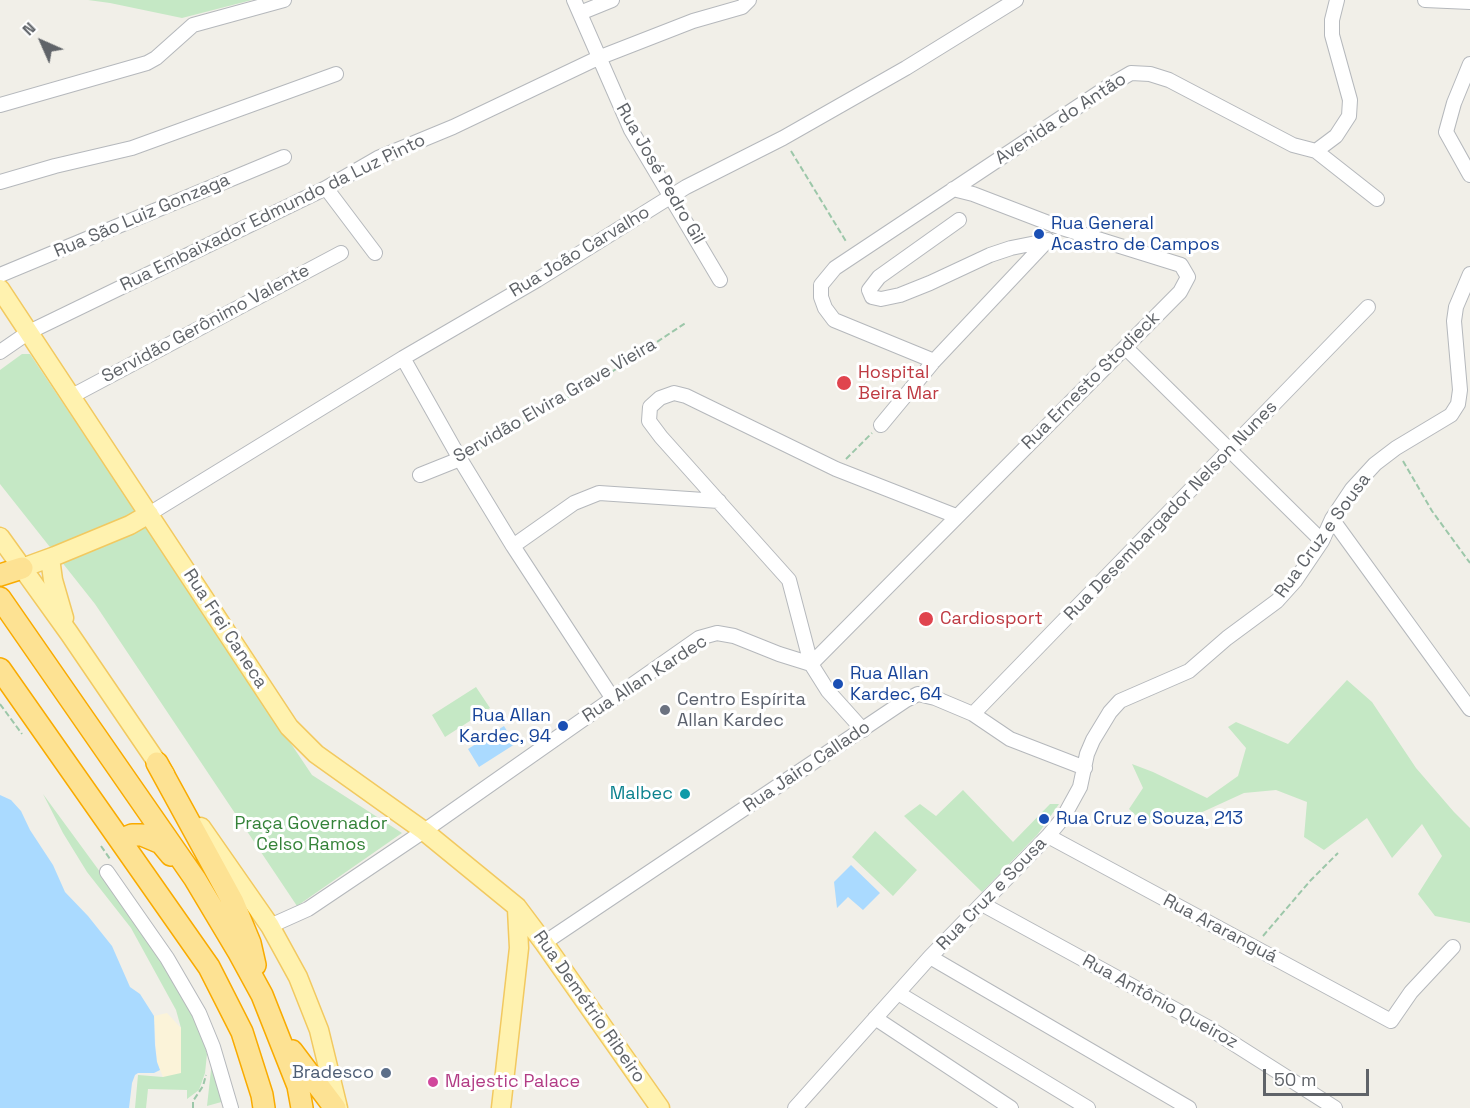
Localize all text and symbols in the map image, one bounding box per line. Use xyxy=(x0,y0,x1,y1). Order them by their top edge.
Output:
north arrow xyxy=(12,12,72,72)
text: N xyxy=(18,18,40,40)
street label: Avenida do Antão xyxy=(991,69,1131,169)
street label: Rua José Pedro Gil xyxy=(611,100,709,248)
street label: Rua Embaixador Edmundo da Luz Pinto xyxy=(117,129,429,297)
street label: Rua São Luiz Gonzaga xyxy=(51,169,233,263)
street label: Rua João Carvalho xyxy=(506,202,654,302)
place label: Rua General Acastro de Campos xyxy=(1051,213,1220,256)
marker: Rua General Acastro de Campos xyxy=(1032,227,1046,241)
street label: Servidão Gerônimo Valente xyxy=(98,260,314,388)
street label: Rua Ernesto Stodieck xyxy=(1018,308,1164,454)
street label: Servidão Elvira Grave Vieira xyxy=(450,334,660,468)
place label: Hospital Beira Mar xyxy=(858,362,939,404)
marker: Hospital Beira Mar xyxy=(835,374,853,392)
street label: Rua Desembargador Nelson Nunes xyxy=(1060,397,1282,625)
street label: Rua Cruz e Sousa xyxy=(1270,469,1376,603)
street label: Rua Frei Caneca xyxy=(178,565,272,693)
place label: Cardiosport xyxy=(940,608,1043,630)
marker: Cardiosport xyxy=(917,610,935,628)
street label: Rua Allan Kardec xyxy=(579,631,711,727)
place label: Rua Allan Kardec, 64 xyxy=(850,663,942,706)
marker: Rua Allan Kardec, 64 xyxy=(831,677,845,691)
place label: Centro Espírita Allan Kardec xyxy=(677,689,806,732)
marker: Centro Espírita Allan Kardec xyxy=(658,703,672,717)
place label: Rua Allan Kardec, 94 xyxy=(459,705,551,748)
street label: Rua Jairo Callado xyxy=(740,717,874,817)
marker: Rua Allan Kardec, 94 xyxy=(556,719,570,733)
place label: Malbec xyxy=(610,783,673,805)
marker: Malbec xyxy=(678,787,692,801)
place label: Rua Cruz e Souza, 213 xyxy=(1056,808,1243,830)
marker: Rua Cruz e Souza, 213 xyxy=(1037,812,1051,826)
park label: Praça Governador Celso Ramos xyxy=(234,813,388,856)
street label: Rua Cruz e Sousa xyxy=(933,833,1051,955)
street label: Rua Araranguá xyxy=(1159,890,1281,968)
street label: Rua Demétrio Ribeiro xyxy=(528,927,650,1087)
street label: Rua Antônio Queiroz xyxy=(1078,950,1242,1054)
scale bar xyxy=(1266,1057,1372,1095)
place label: Bradesco xyxy=(292,1062,374,1084)
marker: Bradesco xyxy=(379,1066,393,1080)
text: 50 m xyxy=(1274,1068,1316,1091)
place label: Majestic Palace xyxy=(445,1071,580,1093)
marker: Majestic Palace xyxy=(426,1075,440,1089)

